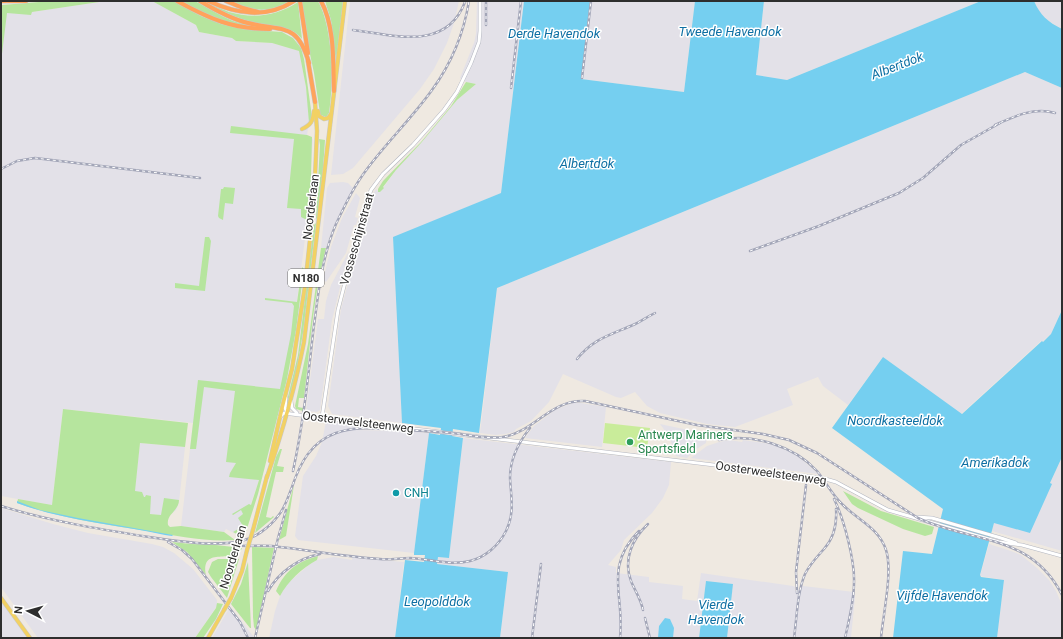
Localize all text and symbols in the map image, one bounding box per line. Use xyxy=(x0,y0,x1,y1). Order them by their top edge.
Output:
water label: Tweede Havendok xyxy=(678,24,782,39)
water label: Derde Havendok xyxy=(508,26,601,41)
water label: Albertdok xyxy=(868,48,926,83)
water label: Albertdok xyxy=(559,156,615,171)
street label: Noorderlaan xyxy=(300,173,322,241)
street label: Vosseschijnstraat xyxy=(337,191,377,287)
road number: N180 xyxy=(288,269,324,287)
street label: Oosterweelsteenweg xyxy=(302,408,414,436)
water label: Noordkasteeldok xyxy=(847,413,943,428)
place label: Antwerp Mariners Sportsfield xyxy=(638,428,733,456)
marker: Antwerp Mariners Sportsfield xyxy=(625,437,635,447)
water label: Amerikadok xyxy=(960,455,1029,470)
street label: Oosterweelsteenweg xyxy=(715,458,827,488)
place label: CNH xyxy=(404,486,429,500)
marker: CNH xyxy=(391,488,401,498)
street label: Noorderlaan xyxy=(217,523,249,591)
water label: Vijfde Havendok xyxy=(896,588,988,603)
north arrow xyxy=(8,591,48,631)
water label: Leopolddok xyxy=(404,594,471,609)
water label: Vierde Havendok xyxy=(688,597,745,627)
text: N xyxy=(12,605,25,615)

